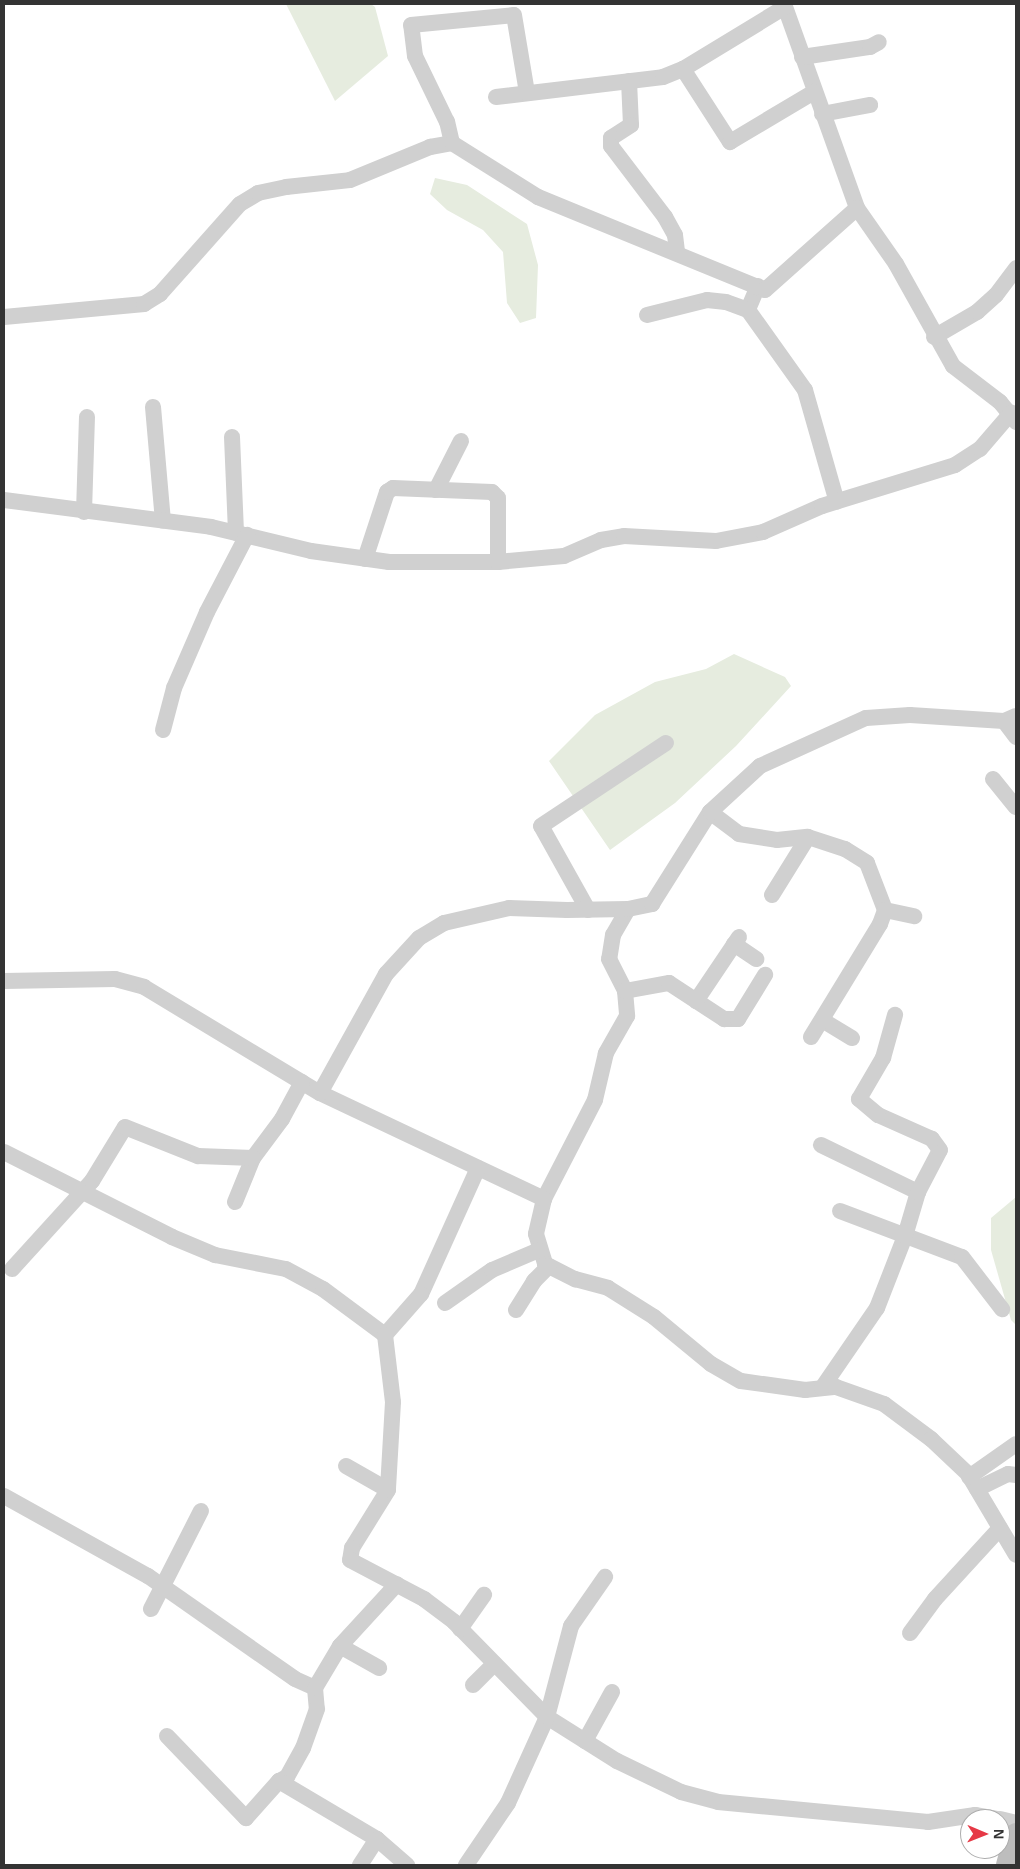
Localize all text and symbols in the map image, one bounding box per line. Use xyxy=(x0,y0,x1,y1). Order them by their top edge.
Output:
north arrow xyxy=(960,1809,1010,1859)
text: N xyxy=(991,1829,1007,1839)

